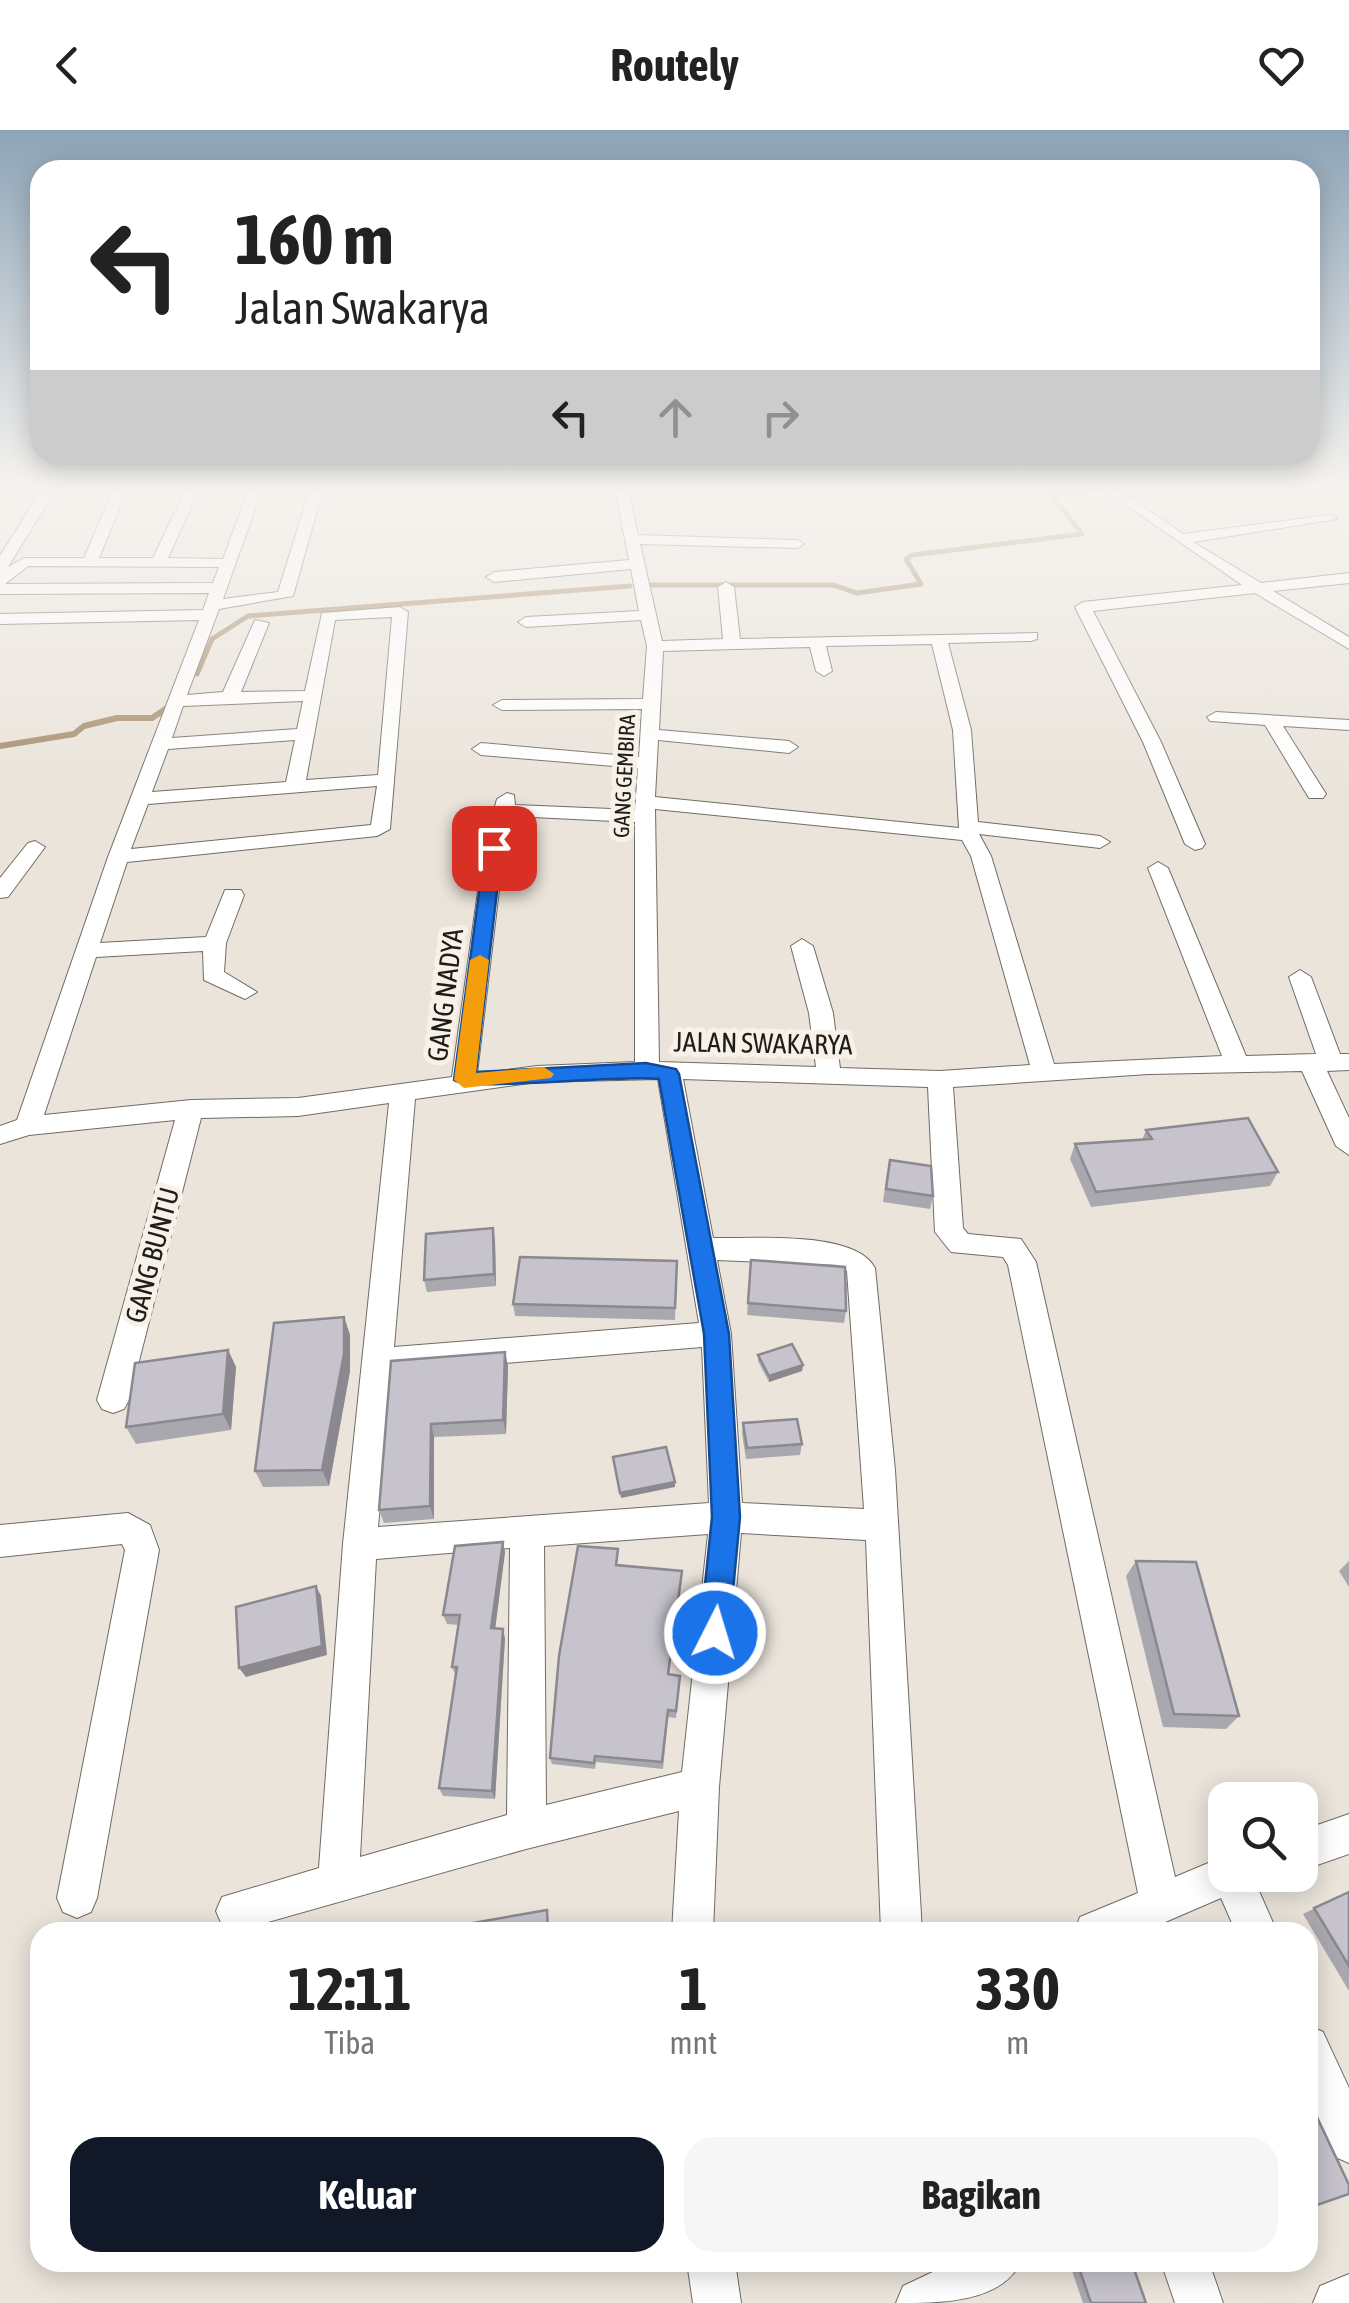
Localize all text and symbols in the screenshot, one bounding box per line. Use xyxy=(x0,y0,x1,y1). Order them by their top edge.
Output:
icon: back xyxy=(40,38,95,93)
icon: heart xyxy=(1254,38,1309,93)
text: Routely xyxy=(610,39,739,91)
text: 160 m xyxy=(235,199,394,279)
icon: left xyxy=(70,200,200,330)
text: Jalan Swakarya xyxy=(235,282,490,334)
icon: left xyxy=(543,390,598,445)
icon: ahead xyxy=(648,390,703,445)
icon: right xyxy=(753,390,808,445)
street label: GANG GEMBIRA xyxy=(608,713,640,838)
pin xyxy=(452,806,537,891)
icon: arrive xyxy=(467,821,522,876)
street label: GANG NADYA xyxy=(421,926,469,1063)
street label: JALAN SWAKARYA xyxy=(673,1025,853,1061)
street label: GANG BUNTU xyxy=(119,1184,185,1326)
position arrow xyxy=(663,1581,767,1685)
map controls xyxy=(1208,1782,1318,1892)
button: search xyxy=(1208,1782,1318,1892)
text: 12:11 xyxy=(288,1954,412,2023)
text: 1 xyxy=(679,1954,708,2023)
text: 330 xyxy=(975,1954,1060,2023)
text: Tiba xyxy=(324,2024,375,2061)
text: mnt xyxy=(670,2024,717,2061)
text: m xyxy=(1006,2024,1029,2061)
button: Keluar xyxy=(70,2137,664,2252)
button: Bagikan xyxy=(684,2137,1278,2252)

